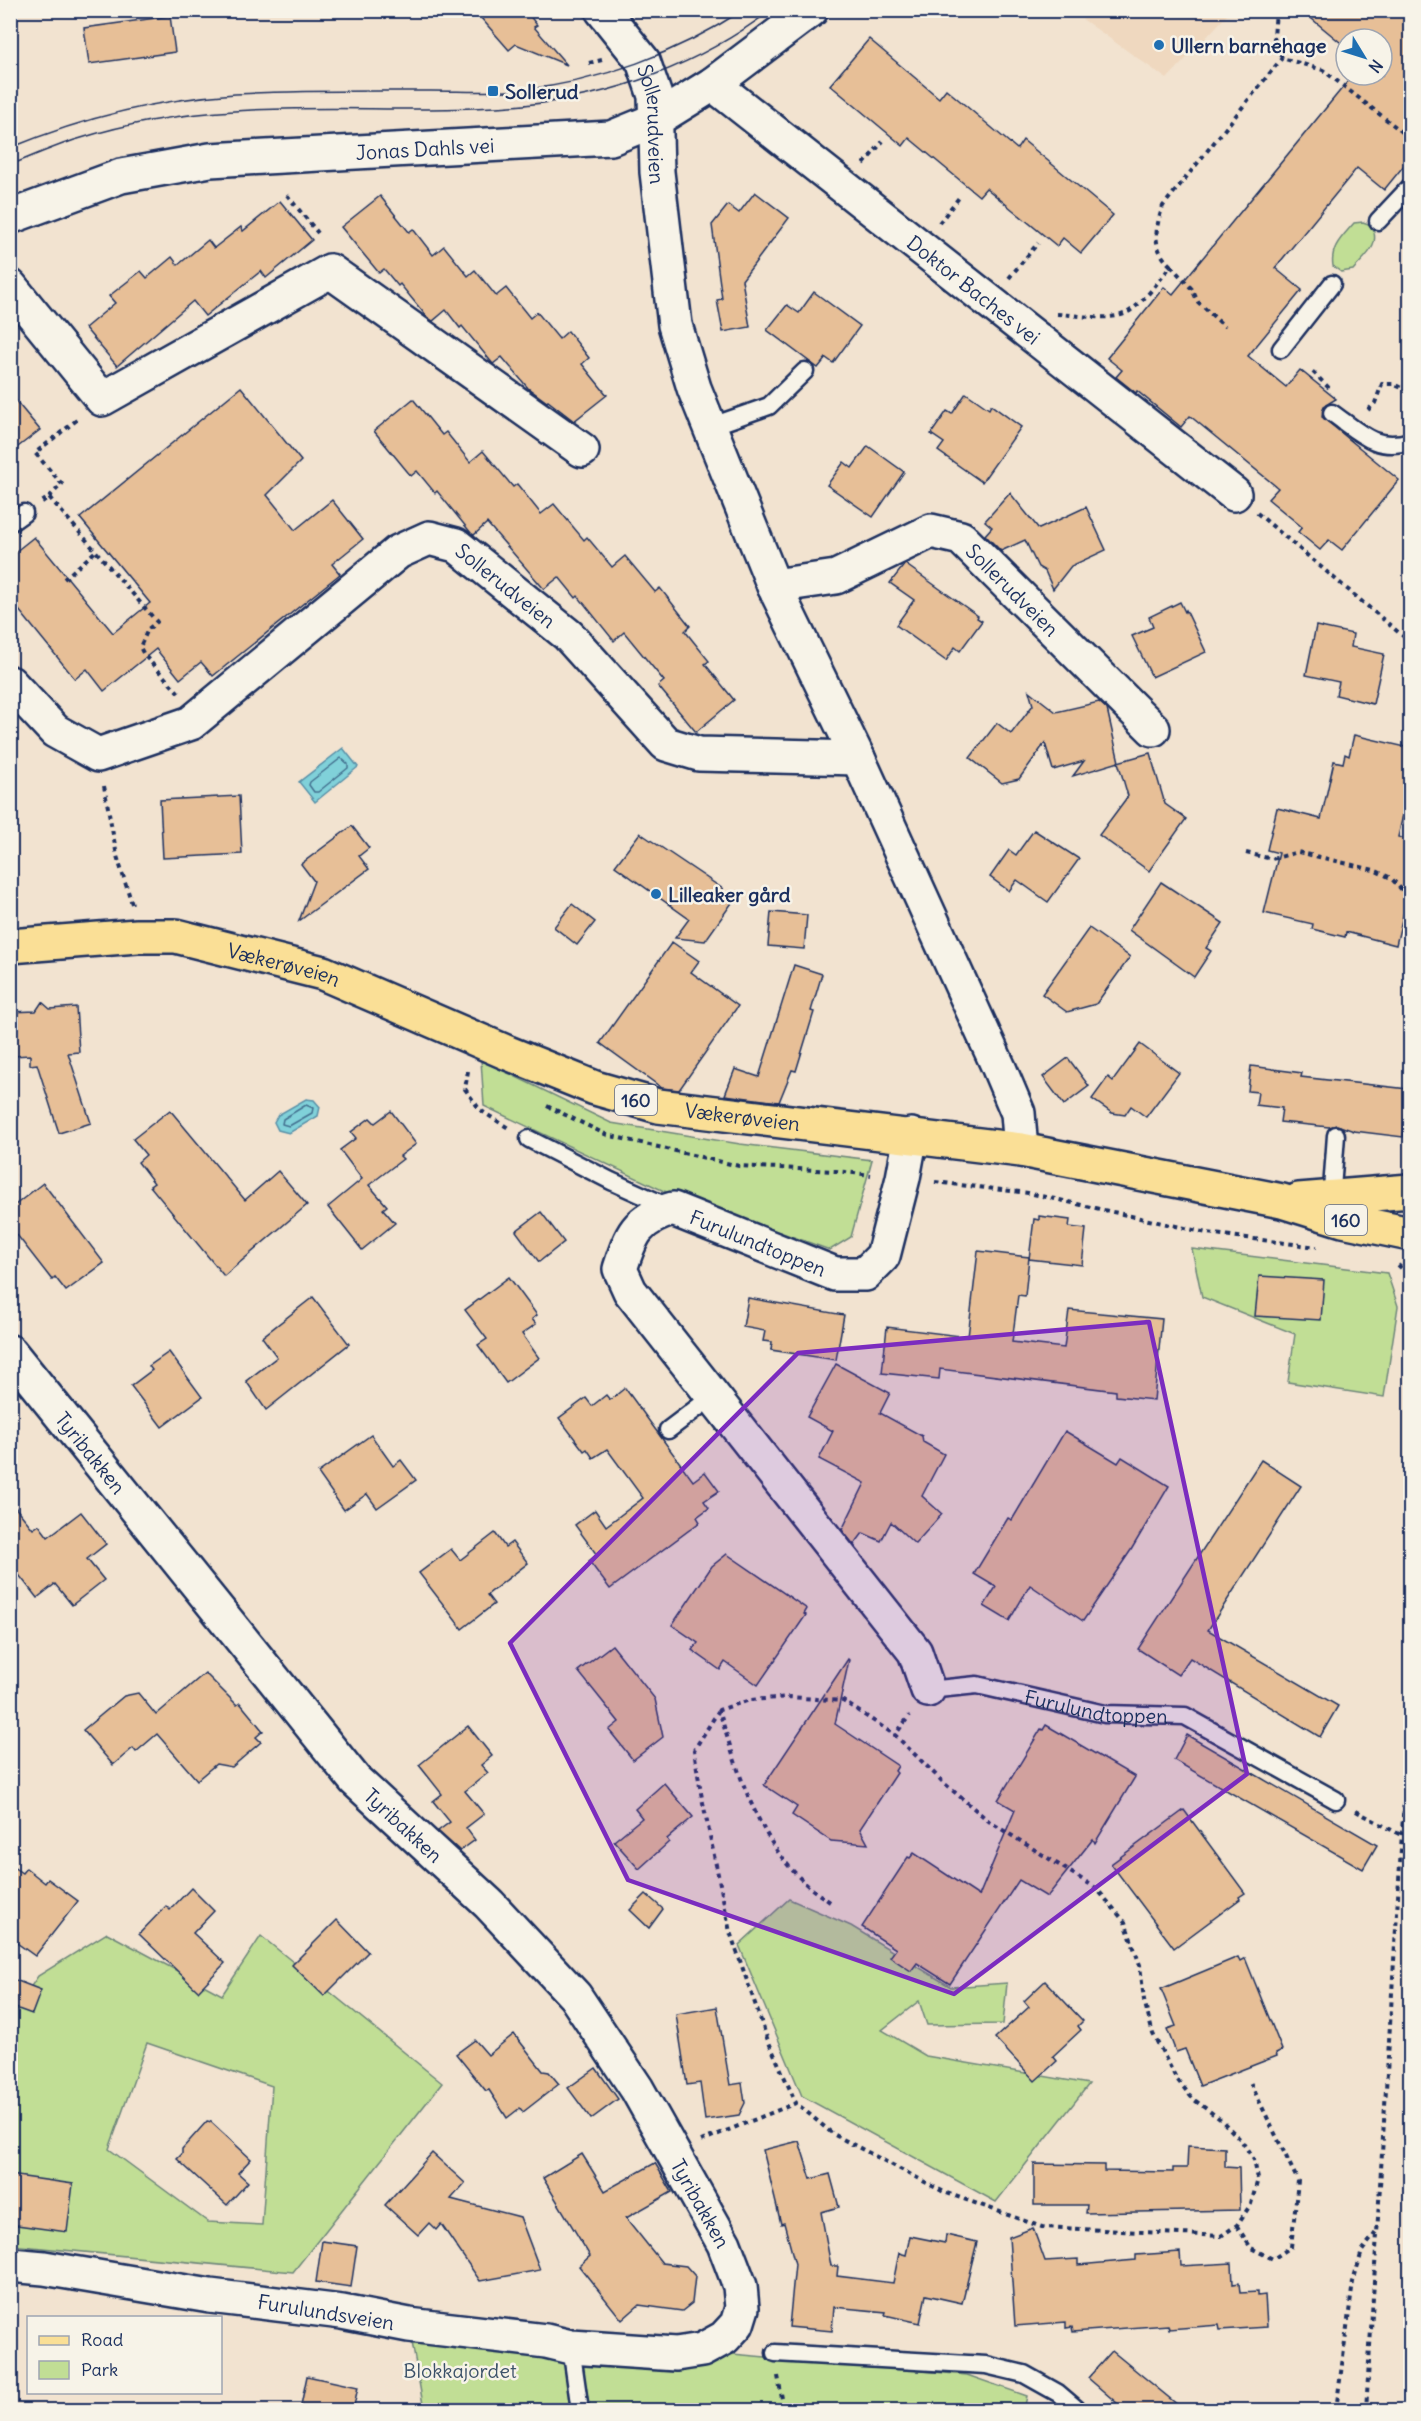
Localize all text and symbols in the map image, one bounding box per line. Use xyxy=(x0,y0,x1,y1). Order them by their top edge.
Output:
north arrow xyxy=(1334,27,1394,87)
place label: Ullern barnehage xyxy=(1171,33,1327,58)
marker: Ullern barnehage xyxy=(1152,38,1166,52)
text: N xyxy=(1365,56,1387,77)
street label: Sollerudveien xyxy=(632,61,671,185)
place label: Sollerud xyxy=(505,79,579,104)
marker: Sollerud xyxy=(486,84,500,98)
street label: Jonas Dahls vei xyxy=(355,132,495,164)
street label: Doktor Baches vei xyxy=(902,229,1045,349)
street label: Sollerudveien xyxy=(451,538,561,633)
street label: Sollerudveien xyxy=(961,538,1064,641)
place label: Lilleaker gård xyxy=(668,882,791,907)
marker: Lilleaker gård xyxy=(649,887,663,901)
street label: Vækerøveien xyxy=(225,937,344,992)
road number: 160 xyxy=(615,1085,657,1115)
street label: Vækerøveien xyxy=(684,1097,802,1136)
street label: Furulundtoppen xyxy=(686,1204,830,1282)
road number: 160 xyxy=(1325,1205,1367,1235)
street label: Tyribakken xyxy=(50,1406,131,1499)
street label: Furulundtoppen xyxy=(1022,1684,1168,1728)
street label: Tyribakken xyxy=(359,1782,448,1868)
street label: Tyribakken xyxy=(666,2154,736,2252)
street label: Furulundsveien xyxy=(256,2289,396,2335)
legend xyxy=(27,2316,222,2394)
text: Road xyxy=(81,2328,124,2351)
text: Park xyxy=(81,2358,118,2381)
park label: Blokkajordet xyxy=(403,2358,517,2383)

